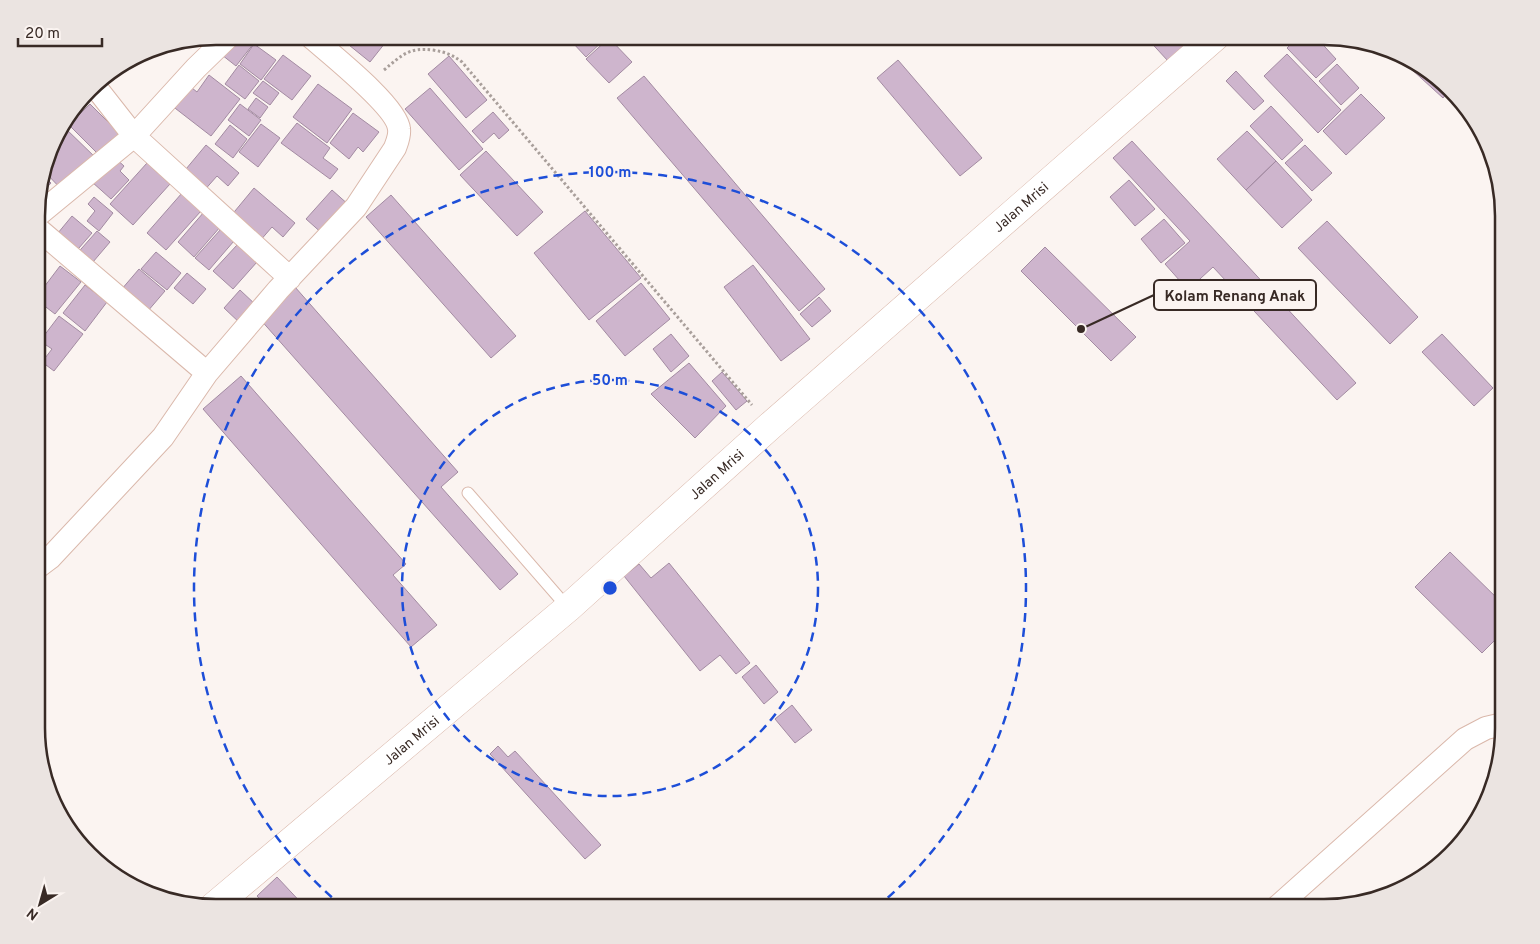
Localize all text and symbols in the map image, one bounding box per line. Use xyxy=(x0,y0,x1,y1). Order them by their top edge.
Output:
scale bar xyxy=(18,15,101,47)
text: 20 m xyxy=(25,25,60,44)
text: 100 m xyxy=(589,164,631,183)
street label: Jalan Mrisi xyxy=(991,179,1053,237)
callout: Kolam Renang Anak xyxy=(1154,280,1316,310)
text: Kolam Renang Anak xyxy=(1165,288,1305,307)
text: 50 m xyxy=(592,372,628,391)
street label: Jalan Mrisi xyxy=(687,446,748,504)
centre of rings xyxy=(601,579,619,597)
street label: Jalan Mrisi xyxy=(381,713,443,770)
north arrow xyxy=(15,879,65,929)
text: N xyxy=(24,903,42,923)

